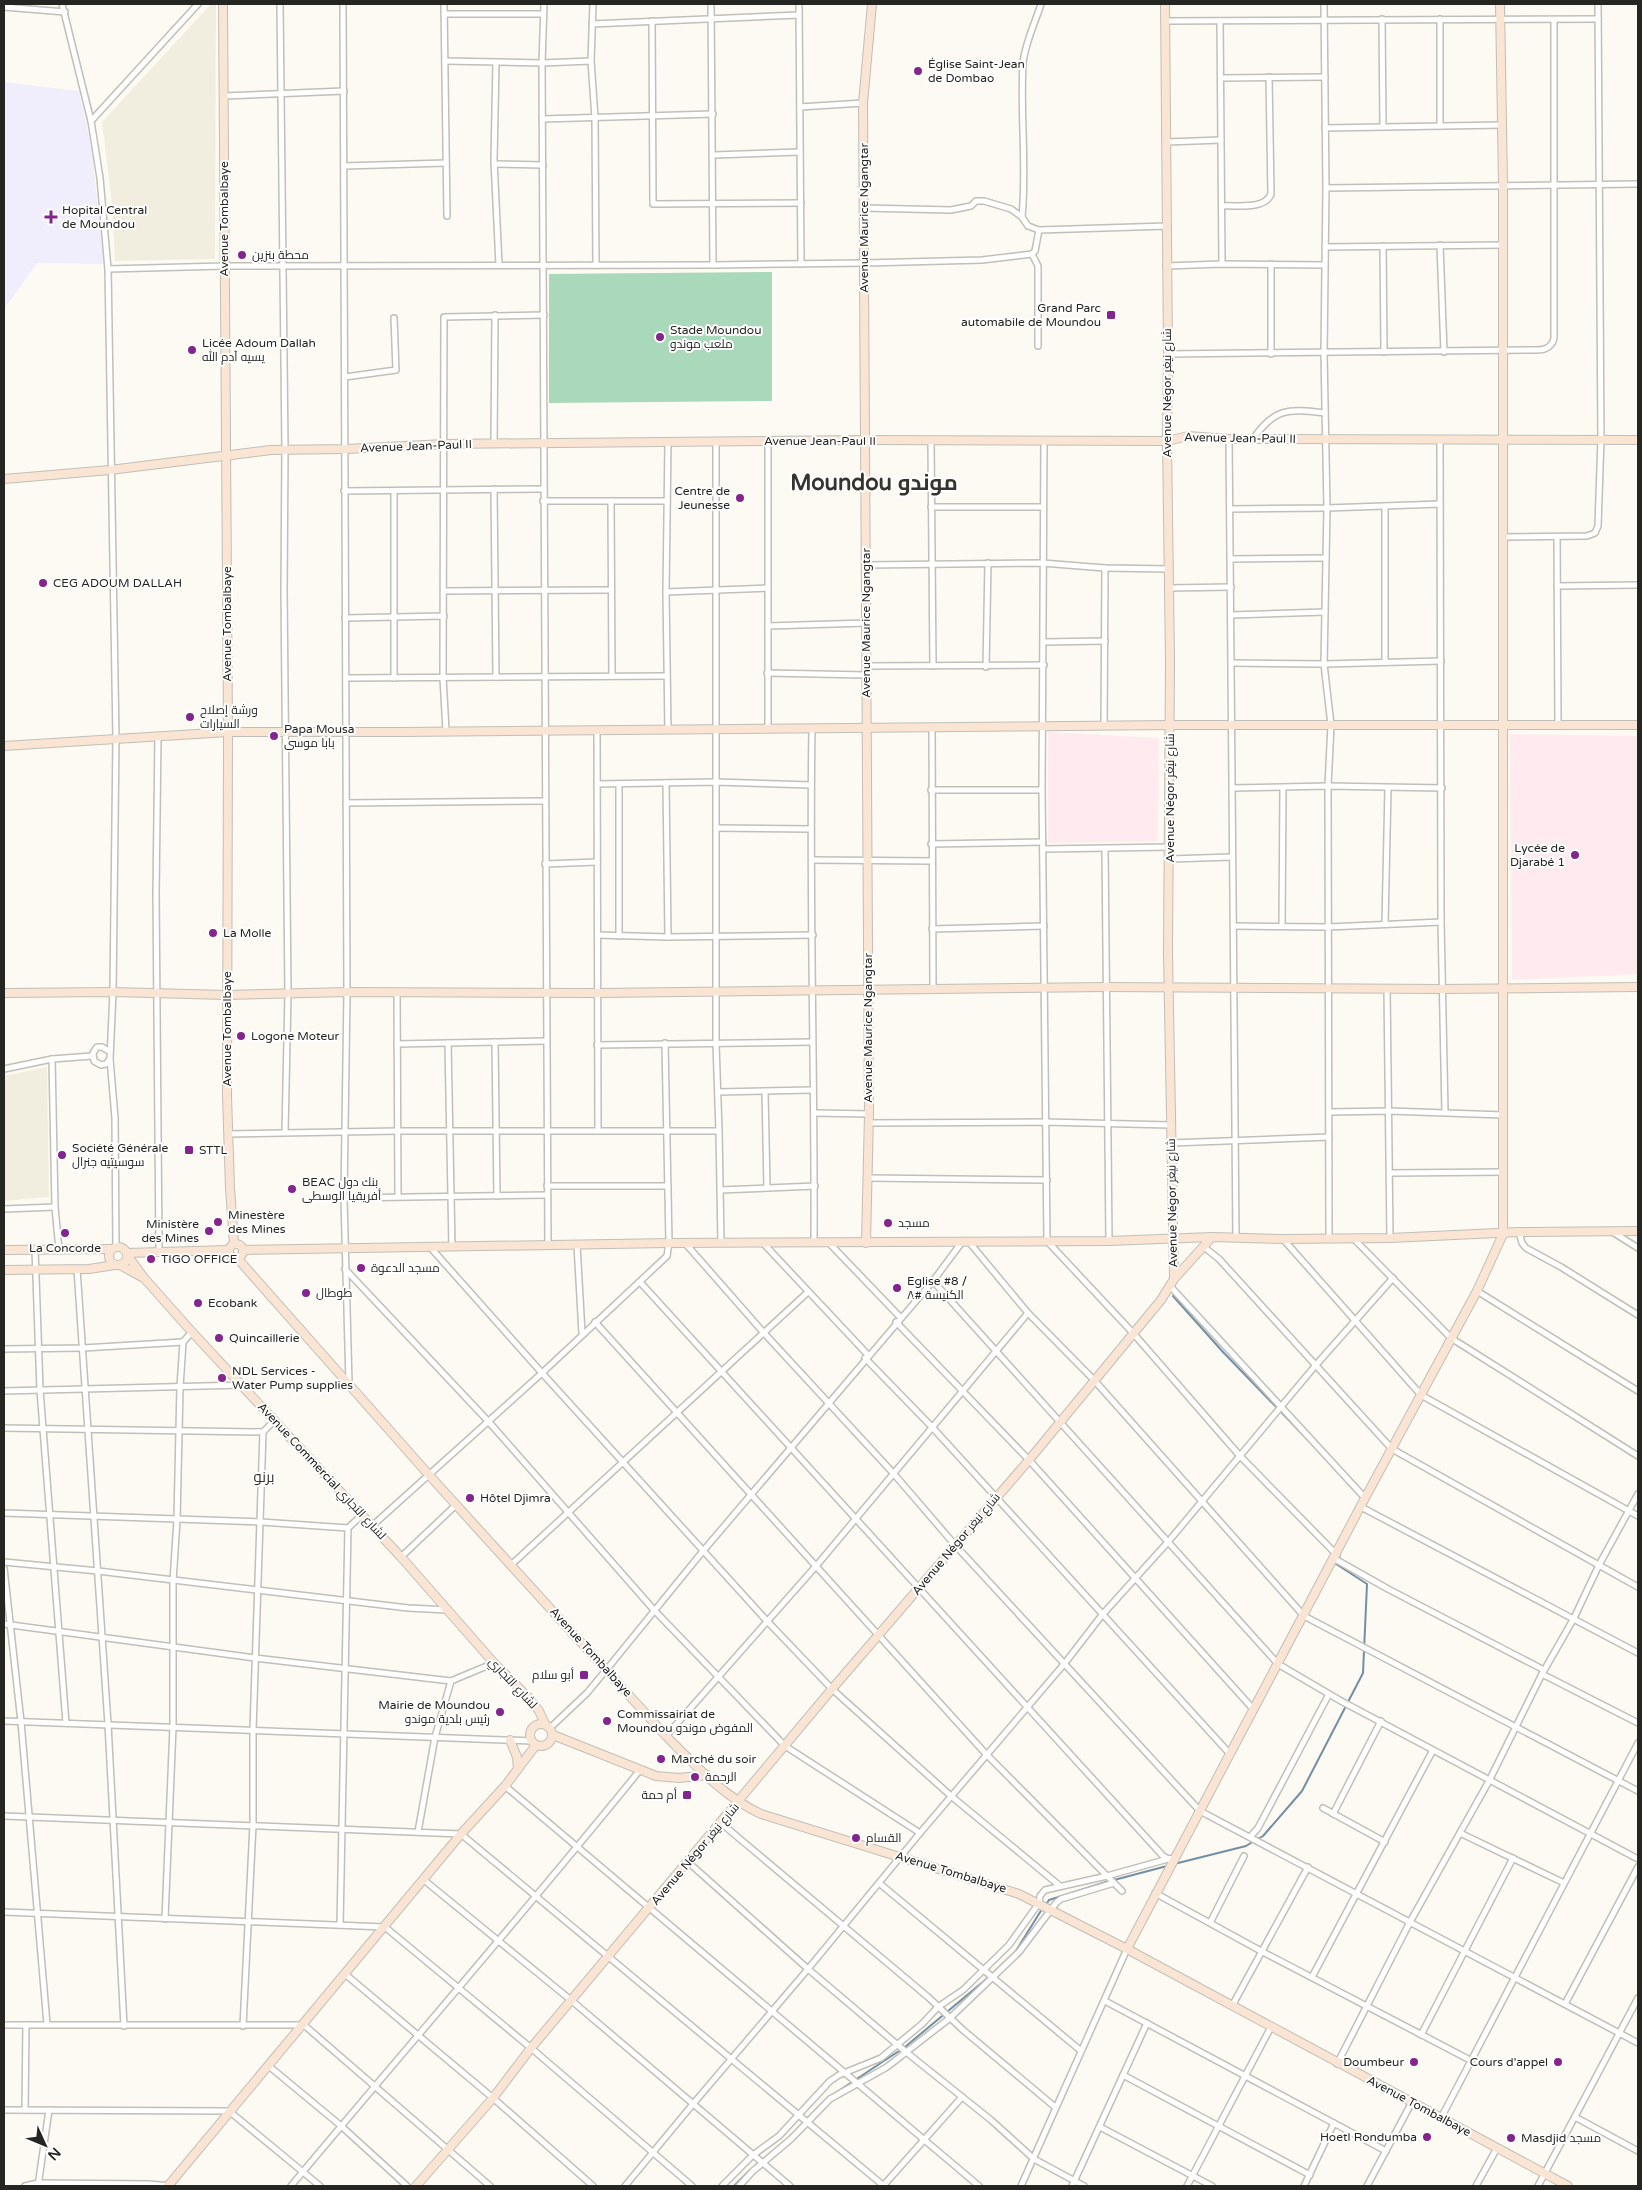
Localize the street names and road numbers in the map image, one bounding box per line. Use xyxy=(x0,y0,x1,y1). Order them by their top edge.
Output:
street label: Avenue Maurice Ngangtar xyxy=(857,143,871,293)
street label: Avenue Tombalbaye xyxy=(217,161,231,277)
street label: Avenue Négor شارع نيغر xyxy=(1160,328,1175,458)
street label: Avenue Jean-Paul II xyxy=(1184,430,1296,446)
street label: Avenue Jean-Paul II xyxy=(764,434,876,448)
street label: Avenue Jean-Paul II xyxy=(360,437,472,455)
street label: Avenue Maurice Ngangtar xyxy=(859,548,873,698)
street label: Avenue Tombalbaye xyxy=(220,566,234,682)
street label: Avenue Négor شارع نيغر xyxy=(1163,733,1178,863)
street label: Avenue Maurice Ngangtar xyxy=(861,953,875,1103)
street label: Avenue Tombalbaye xyxy=(220,971,234,1087)
street label: Avenue Négor شارع نيغر xyxy=(1164,1138,1181,1268)
street label: Avenue Commercial لشارع التجاري xyxy=(253,1400,389,1544)
street label: Avenue Négor شارع نيغر xyxy=(909,1490,1004,1599)
street label: Avenue Tombalbaye xyxy=(547,1604,635,1700)
street label: لشارع التجاري xyxy=(484,1655,540,1714)
street label: Avenue Négor شارع نيغر xyxy=(648,1800,743,1909)
street label: Avenue Tombalbaye xyxy=(894,1848,1009,1896)
street label: Avenue Tombalbaye xyxy=(1365,2073,1473,2139)

